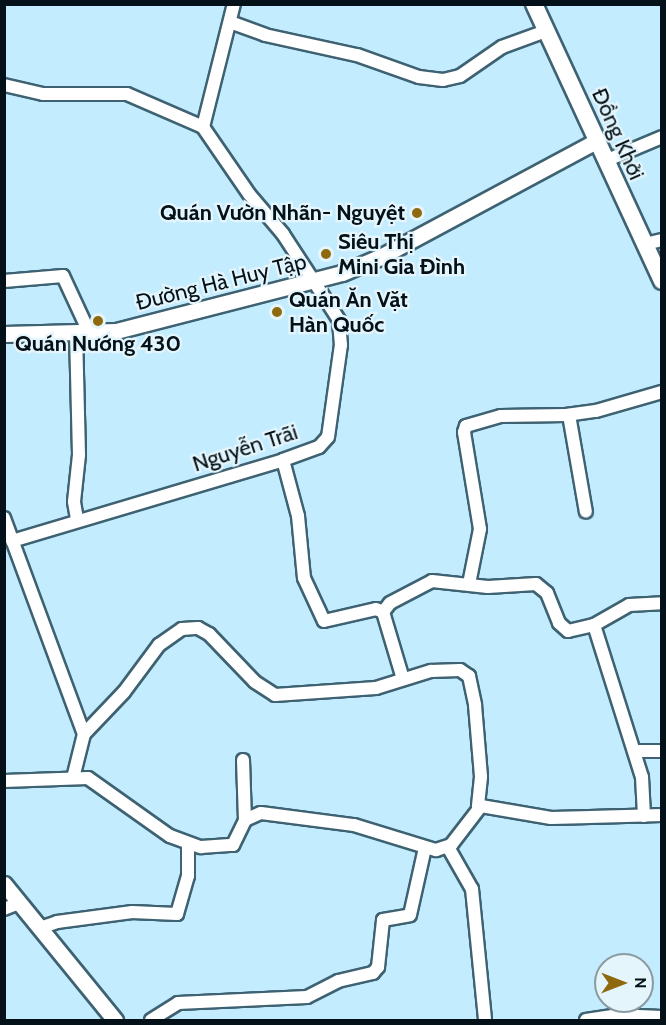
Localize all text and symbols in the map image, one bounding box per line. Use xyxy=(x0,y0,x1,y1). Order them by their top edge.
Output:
street label: Đồng Khởi xyxy=(586,84,650,184)
place label: Quán Vườn Nhãn- Nguyệt xyxy=(160,200,405,226)
marker: Quán Vườn Nhãn- Nguyệt xyxy=(410,206,424,220)
place label: Siêu Thị Mini Gia Đình xyxy=(338,228,465,280)
marker: Siêu Thị Mini Gia Đình xyxy=(319,247,333,261)
street label: Đường Hà Huy Tập xyxy=(133,248,309,316)
place label: Quán Ăn Vặt Hàn Quốc xyxy=(289,286,408,338)
marker: Quán Ăn Vặt Hàn Quốc xyxy=(270,305,284,319)
marker: Quán Nướng 430 xyxy=(91,314,105,328)
place label: Quán Nướng 430 xyxy=(15,331,181,357)
street label: Nguyễn Trãi xyxy=(189,419,301,477)
north arrow xyxy=(594,953,654,1013)
text: N xyxy=(631,977,650,989)

